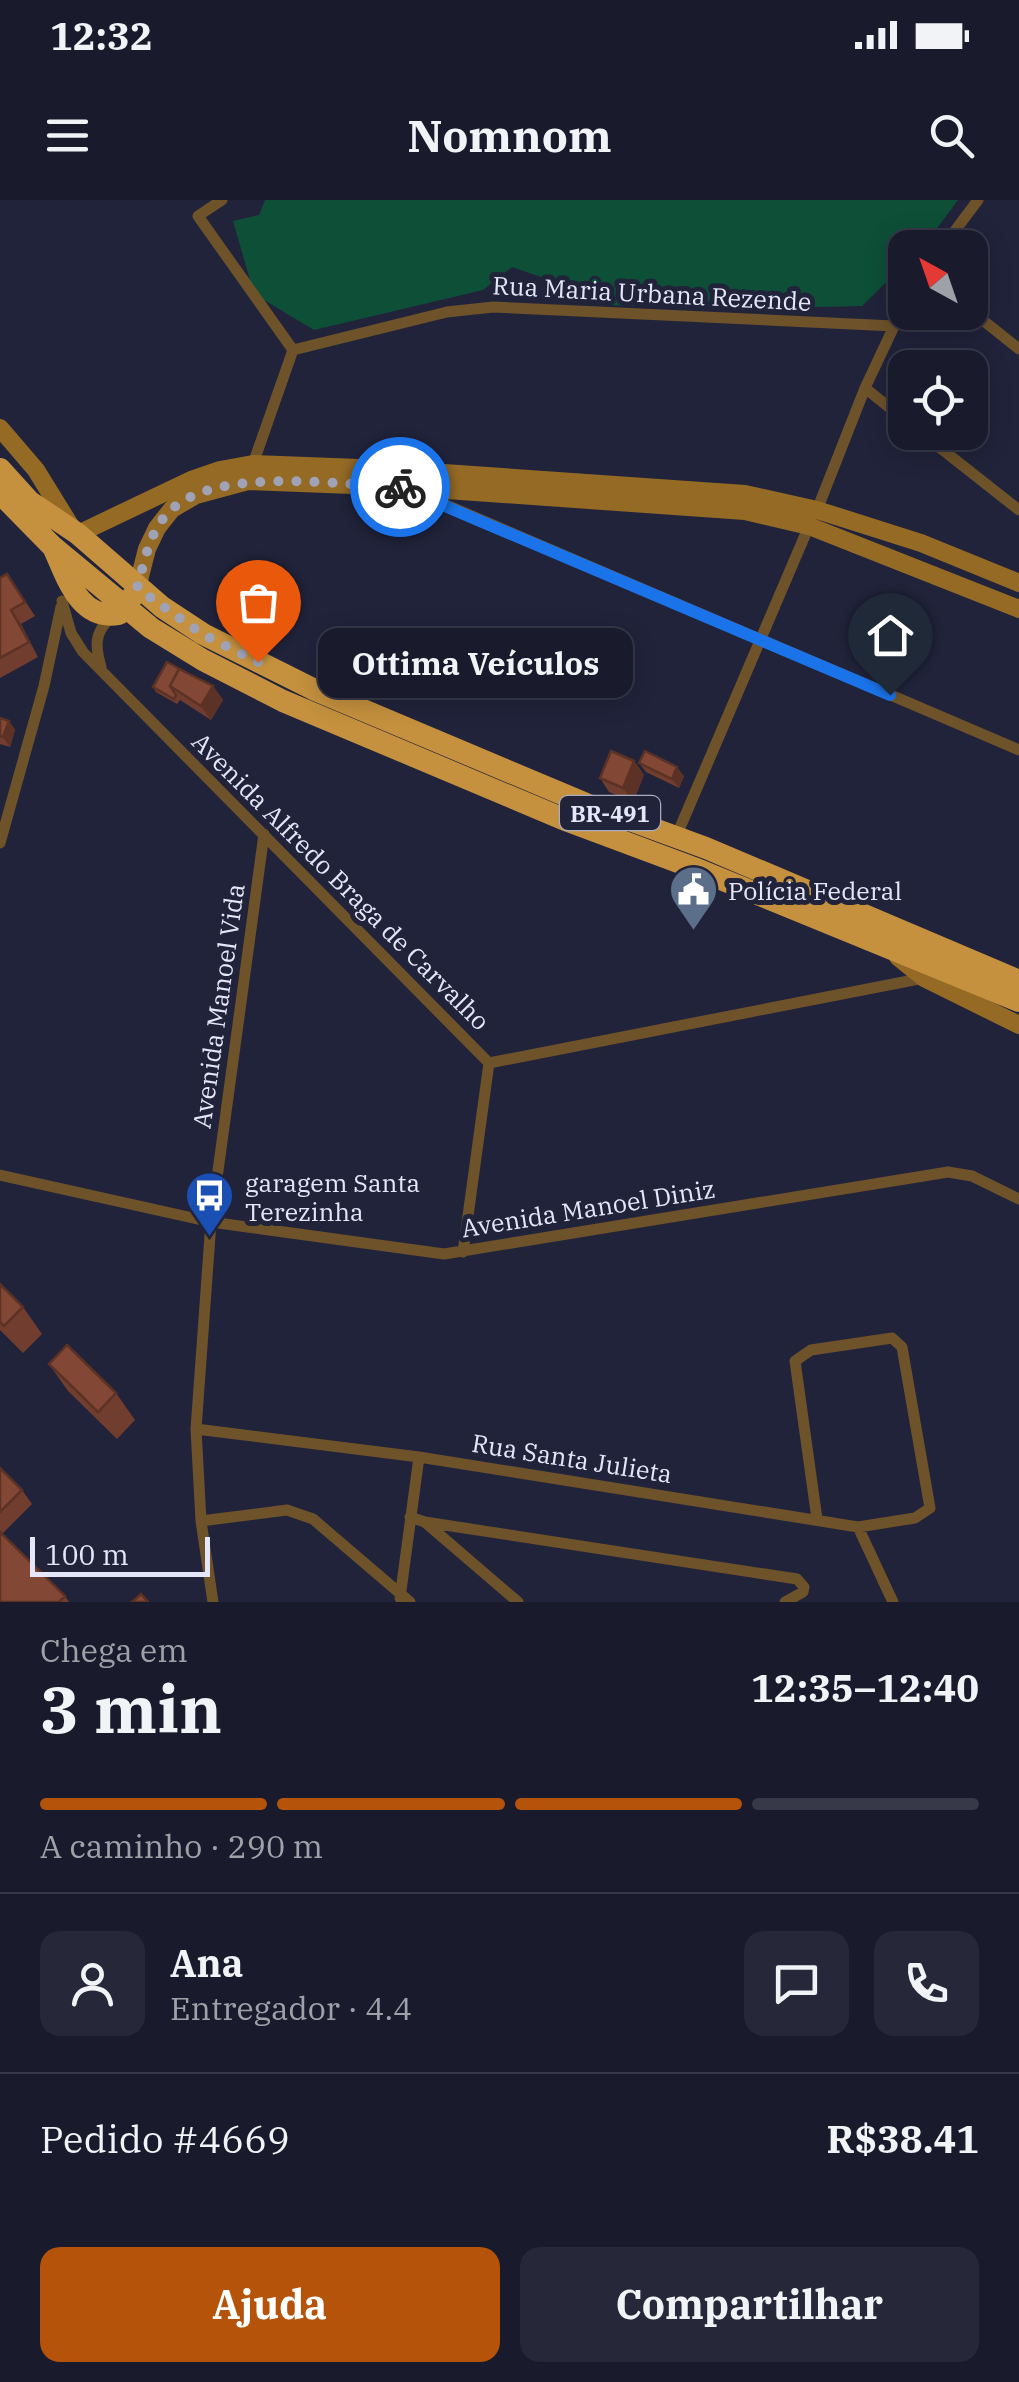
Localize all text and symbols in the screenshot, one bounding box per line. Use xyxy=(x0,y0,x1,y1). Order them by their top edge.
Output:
text: 12:32 xyxy=(50,11,153,60)
text: Nomnom xyxy=(407,106,612,164)
icon: menu xyxy=(40,108,95,163)
icon: search xyxy=(924,108,979,163)
north arrow xyxy=(888,230,988,330)
map controls xyxy=(888,230,988,450)
street label: Rua Maria Urbana Rezende xyxy=(492,268,812,318)
button: locate xyxy=(888,350,988,450)
courier xyxy=(350,437,450,537)
icon: bike xyxy=(373,460,428,515)
pin xyxy=(216,560,301,663)
icon: bag xyxy=(231,575,286,630)
pin xyxy=(848,593,933,696)
icon: home xyxy=(863,608,918,663)
callout: Ottima Veículos xyxy=(318,627,633,697)
text: Ottima Veículos xyxy=(352,642,599,684)
street label: Avenida Alfredo Braga de Carvalho xyxy=(185,725,497,1037)
road number: BR-491 xyxy=(560,796,660,830)
public building icon: Polícia Federal xyxy=(667,864,719,932)
place label: Polícia Federal xyxy=(728,874,902,907)
street label: Avenida Manoel Vida xyxy=(184,881,252,1131)
place label: garagem Santa Terezinha xyxy=(245,1166,420,1228)
bus stop icon: garagem Santa Terezinha xyxy=(184,1170,236,1238)
street label: Avenida Manoel Diniz xyxy=(459,1172,717,1244)
street label: Rua Santa Julieta xyxy=(470,1426,674,1490)
scale bar xyxy=(30,1532,210,1576)
text: 100 m xyxy=(45,1536,129,1573)
text: Chega em xyxy=(40,1629,188,1671)
text: 12:35–12:40 xyxy=(751,1663,979,1712)
text: 3 min xyxy=(40,1666,222,1751)
text: A caminho · 290 m xyxy=(40,1825,323,1867)
button: person xyxy=(40,1931,145,2036)
button: chat xyxy=(744,1931,849,2036)
button: phone xyxy=(874,1931,979,2036)
text: Ana xyxy=(170,1938,243,1987)
text: Entregador · 4.4 xyxy=(170,1987,412,2029)
text: Pedido #4669 xyxy=(40,2114,290,2163)
text: R$38.41 xyxy=(827,2114,979,2163)
button: Ajuda xyxy=(40,2247,500,2362)
button: Compartilhar xyxy=(520,2247,979,2362)

